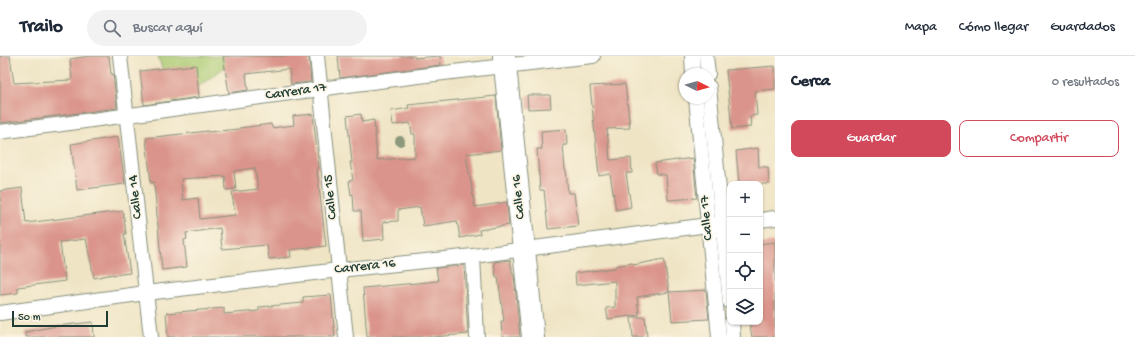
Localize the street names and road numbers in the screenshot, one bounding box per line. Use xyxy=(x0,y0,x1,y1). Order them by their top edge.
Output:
street label: Carrera 17 xyxy=(264,79,328,105)
street label: Calle 16 xyxy=(508,173,530,220)
street label: Calle 14 xyxy=(125,174,147,220)
street label: Calle 15 xyxy=(320,174,342,220)
street label: Calle 17 xyxy=(697,194,717,241)
street label: Carrera 16 xyxy=(334,255,397,279)

